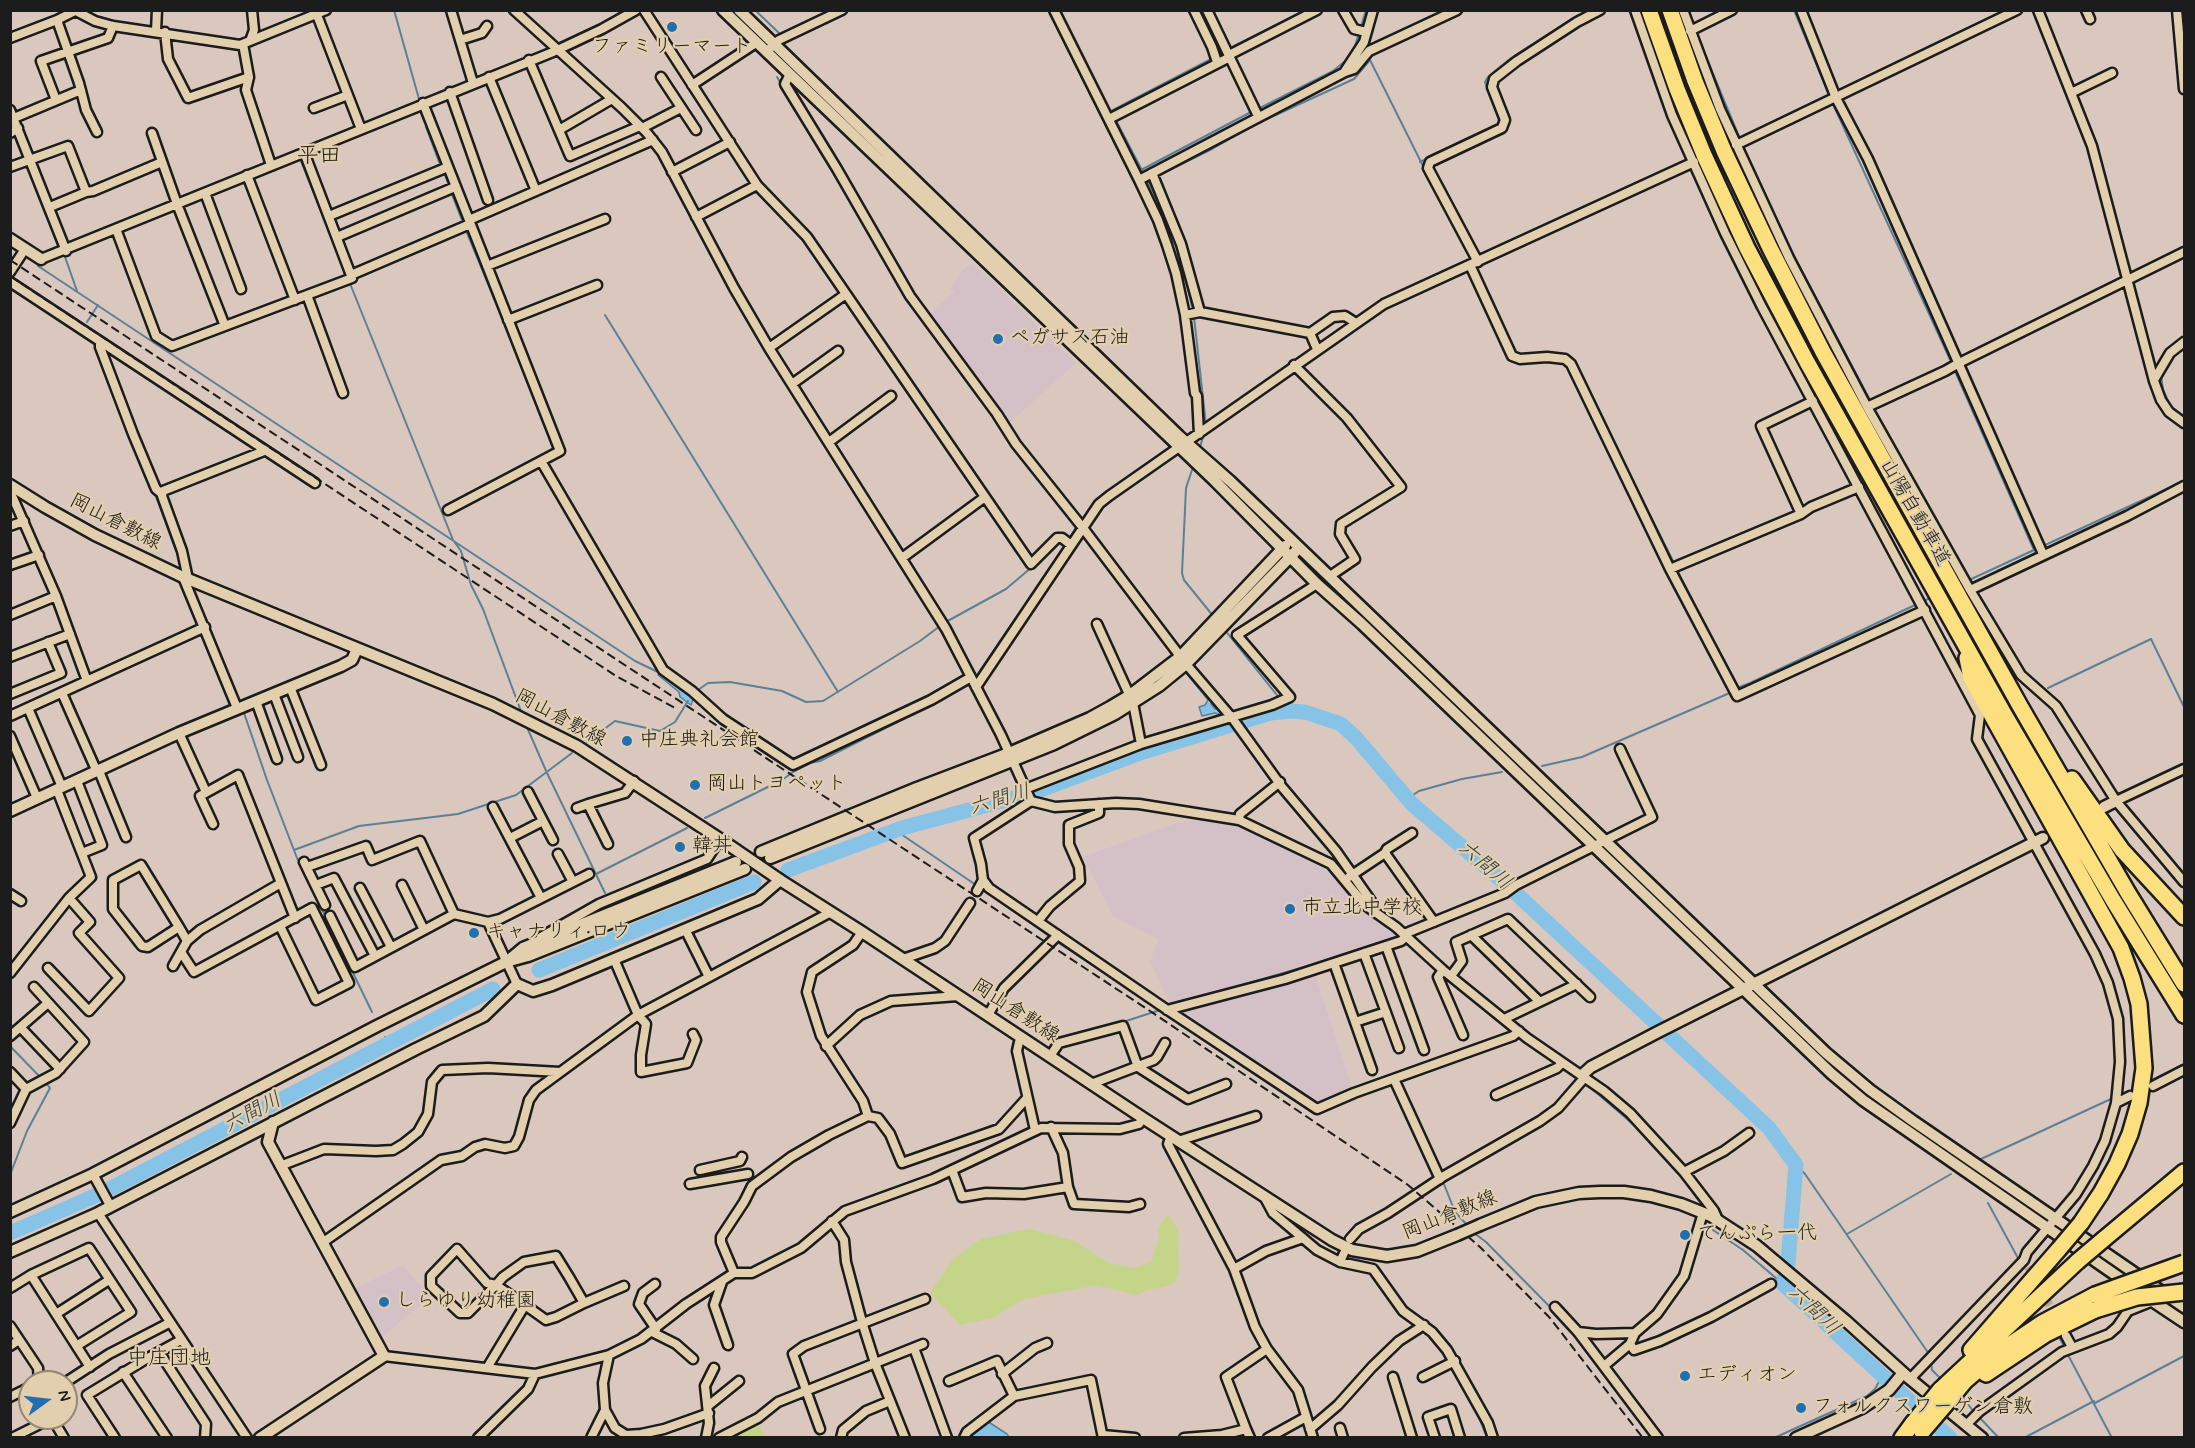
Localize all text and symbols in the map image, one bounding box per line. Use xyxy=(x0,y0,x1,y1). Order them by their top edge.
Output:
marker: ファミリーマート xyxy=(665,20,679,34)
place label: ファミリーマート xyxy=(592,36,752,60)
district label: 平田 xyxy=(297,144,341,170)
place label: ペガサス石油 xyxy=(1010,327,1130,351)
marker: ペガサス石油 xyxy=(991,332,1005,346)
street label: 山陽自動車道 xyxy=(1874,455,1954,571)
street label: 岡山倉敷線 xyxy=(65,490,165,556)
street label: 岡山倉敷線 xyxy=(510,685,610,753)
place label: 中庄典礼会館 xyxy=(639,729,759,753)
marker: 中庄典礼会館 xyxy=(620,734,634,748)
place label: 岡山トヨペット xyxy=(707,773,847,797)
marker: 岡山トヨペット xyxy=(688,778,702,792)
water label: 六間川 xyxy=(966,780,1034,822)
place label: 韓丼 xyxy=(692,835,732,859)
water label: 六間川 xyxy=(1452,836,1516,896)
marker: 韓丼 xyxy=(673,840,687,854)
place label: 市立北中学校 xyxy=(1302,897,1422,921)
marker: 市立北中学校 xyxy=(1283,902,1297,916)
place label: キャナリィ·ロウ xyxy=(486,921,631,945)
marker: キャナリィ·ロウ xyxy=(467,926,481,940)
street label: 岡山倉敷線 xyxy=(967,975,1063,1049)
water label: 六間川 xyxy=(219,1088,287,1140)
street label: 岡山倉敷線 xyxy=(1399,1186,1501,1246)
place label: てんぷら一代 xyxy=(1697,1223,1817,1247)
marker: てんぷら一代 xyxy=(1678,1228,1692,1242)
water label: 六間川 xyxy=(1782,1280,1844,1342)
place label: しらゆり幼稚園 xyxy=(396,1290,536,1314)
marker: しらゆり幼稚園 xyxy=(377,1295,391,1309)
district label: 中庄団地 xyxy=(127,1347,211,1373)
place label: エディオン xyxy=(1697,1364,1797,1388)
marker: エディオン xyxy=(1678,1369,1692,1383)
north arrow xyxy=(18,1370,78,1430)
text: N xyxy=(52,1388,75,1404)
place label: フォルクスワーゲン倉敷 xyxy=(1813,1396,2033,1420)
marker: フォルクスワーゲン倉敷 xyxy=(1794,1401,1808,1415)

